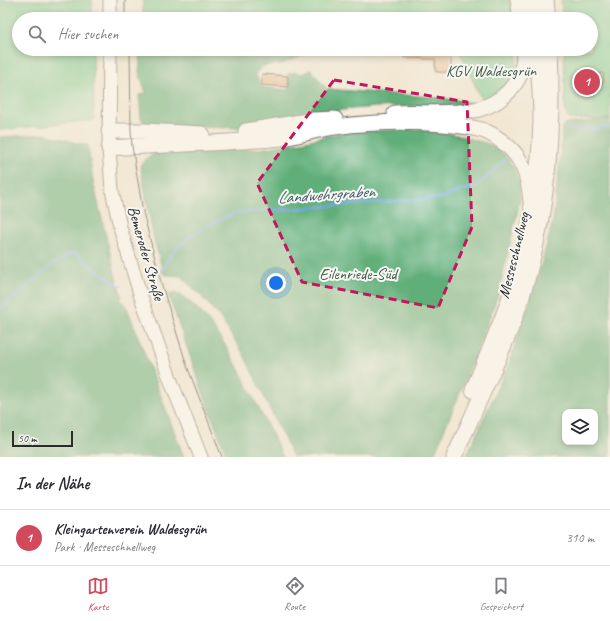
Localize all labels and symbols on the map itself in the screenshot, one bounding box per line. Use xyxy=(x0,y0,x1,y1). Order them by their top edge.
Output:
park label: KGV Waldesgrün xyxy=(446,61,537,81)
pin: 1 xyxy=(574,67,600,97)
water label: Landwehrgraben xyxy=(277,180,377,208)
street label: Bemeroder Straße xyxy=(123,204,170,304)
street label: Messeschnellweg xyxy=(494,209,535,300)
park label: Eilenriede-Süd xyxy=(319,264,399,284)
your location xyxy=(266,273,286,293)
scale bar xyxy=(12,429,73,448)

